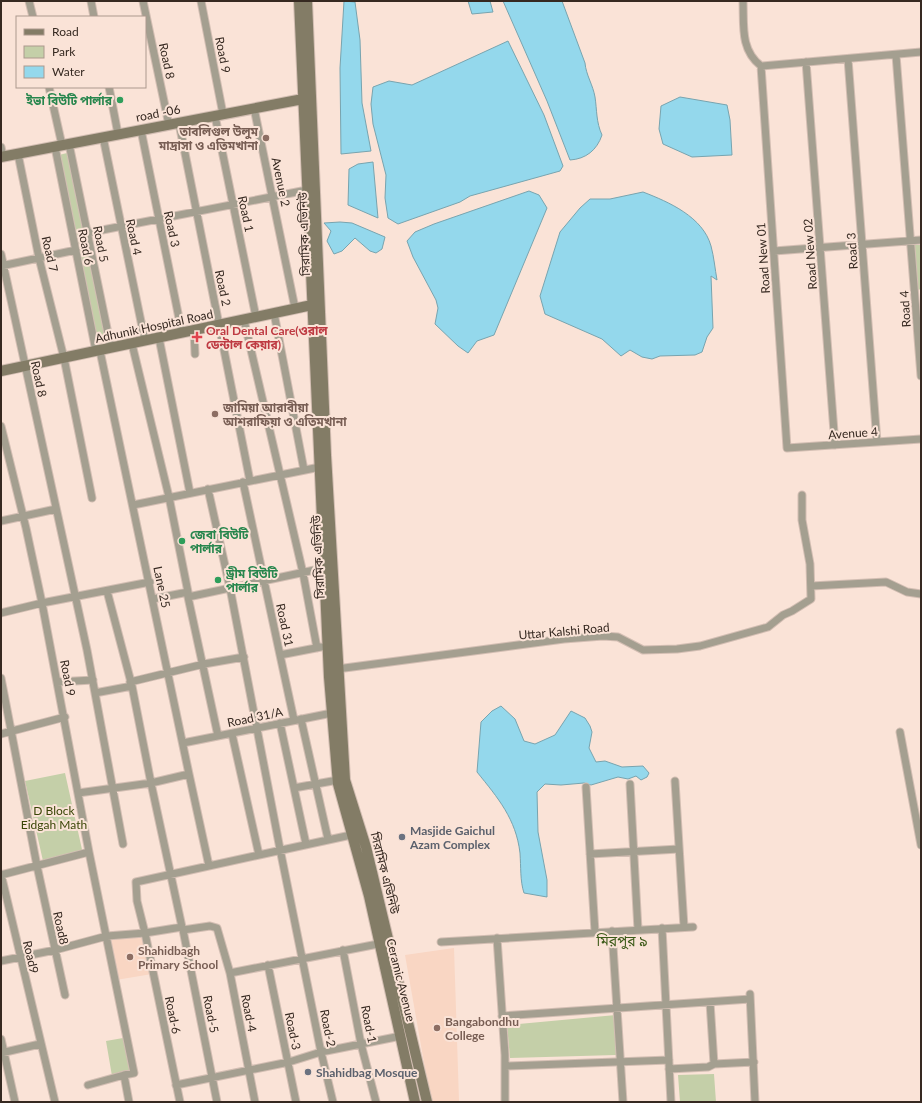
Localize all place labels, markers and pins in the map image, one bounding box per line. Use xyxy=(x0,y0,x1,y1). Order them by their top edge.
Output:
place label: ইভা বিউটি পার্লার xyxy=(25,92,113,108)
marker: ইভা বিউটি পার্লার xyxy=(115,95,125,105)
place label: তাবলিগুল উলুম মাদ্রাসা ও এতিমখানা xyxy=(158,124,259,153)
marker: তাবলিগুল উলুম মাদ্রাসা ও এতিমখানা xyxy=(261,133,271,143)
place label: Oral Dental Care(ওরাল ডেন্টাল কেয়ার) xyxy=(206,323,328,352)
marker: Oral Dental Care(ওরাল ডেন্টাল কেয়ার) xyxy=(191,331,203,343)
place label: জামিয়া আরাবীয়া আশরাফিয়া ও এতিমখানা xyxy=(222,400,347,429)
marker: জামিয়া আরাবীয়া আশরাফিয়া ও এতিমখানা xyxy=(210,409,220,419)
place label: জেবা বিউটি পার্লার xyxy=(190,527,249,556)
marker: জেবা বিউটি পার্লার xyxy=(177,536,187,546)
place label: ড্রীম বিউটি পার্লার xyxy=(225,566,278,595)
marker: ড্রীম বিউটি পার্লার xyxy=(213,575,223,585)
place label: Masjide Gaichul Azam Complex xyxy=(409,823,495,852)
marker: Masjide Gaichul Azam Complex xyxy=(397,832,407,842)
place label: Shahidbagh Primary School xyxy=(138,943,218,972)
marker: Shahidbagh Primary School xyxy=(125,952,135,962)
place label: Bangabondhu College xyxy=(445,1014,519,1043)
marker: Bangabondhu College xyxy=(432,1023,442,1033)
place label: Shahidbag Mosque xyxy=(316,1065,418,1080)
marker: Shahidbag Mosque xyxy=(303,1067,313,1077)

